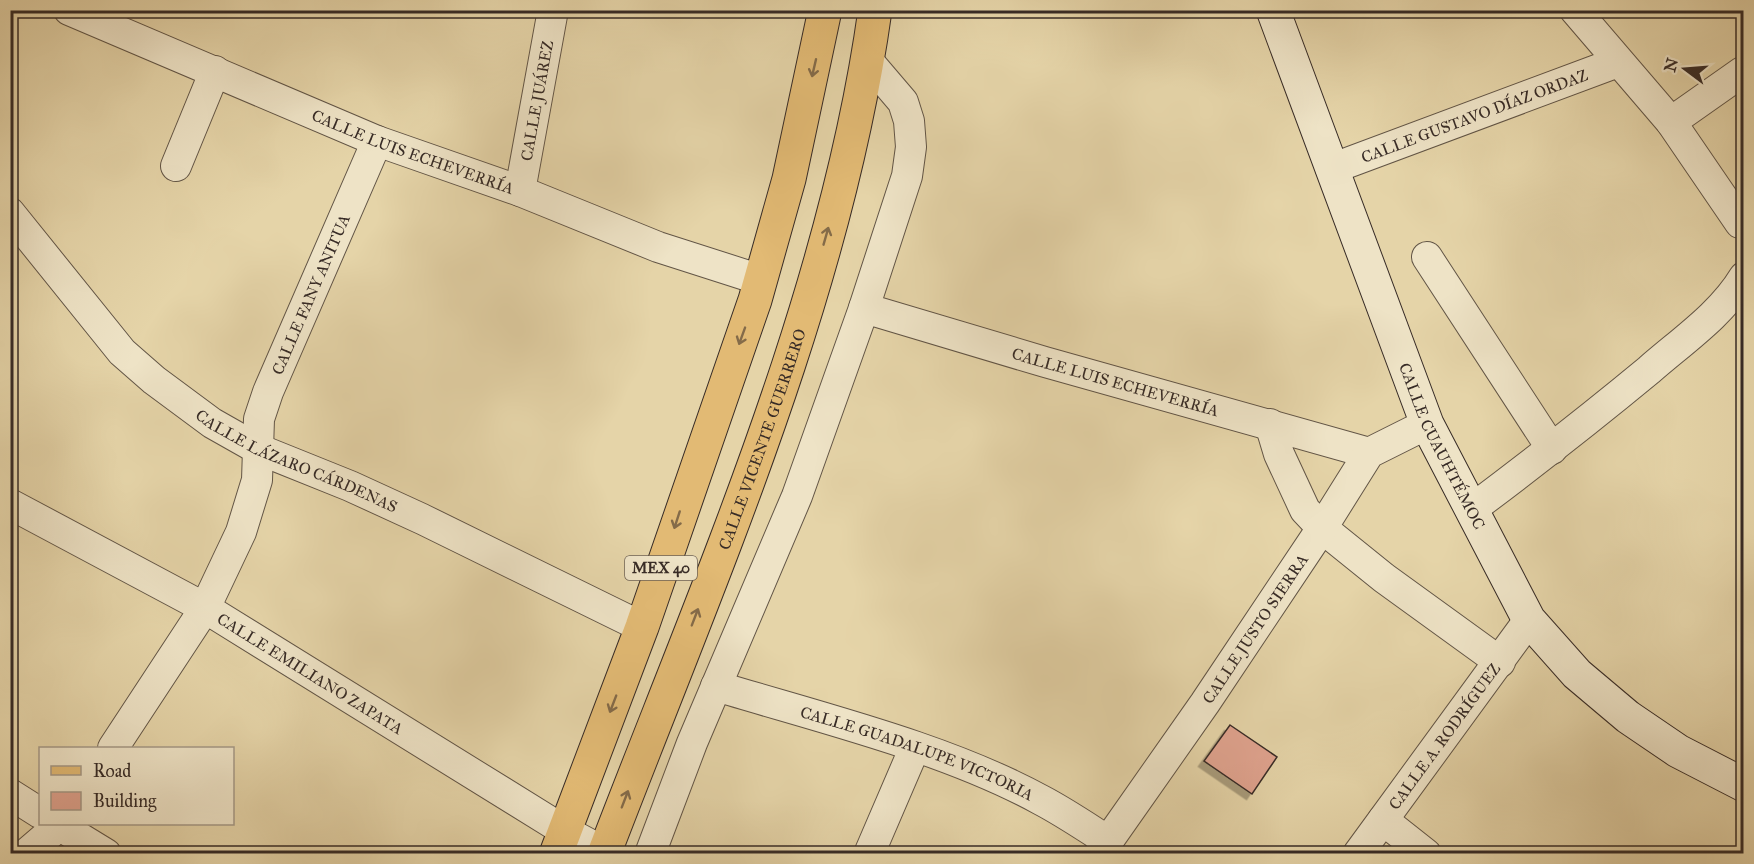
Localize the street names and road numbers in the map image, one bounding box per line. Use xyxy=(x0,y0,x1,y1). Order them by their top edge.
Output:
street label: CALLE JUÁREZ xyxy=(516,39,557,162)
street label: CALLE GUSTAVO DÍAZ ORDAZ xyxy=(1358,65,1590,166)
street label: CALLE LUIS ECHEVERRÍA xyxy=(309,105,517,198)
street label: CALLE FANY ANITUA xyxy=(267,211,354,377)
street label: CALLE VICENTE GUERRERO xyxy=(714,326,809,552)
street label: CALLE LUIS ECHEVERRÍA xyxy=(1010,343,1221,420)
street label: CALLE CUAUHTÉMOC xyxy=(1396,360,1490,532)
street label: CALLE LÁZARO CÁRDENAS xyxy=(192,405,401,516)
street label: CALLE JUSTO SIERRA xyxy=(1198,550,1312,707)
road number: MEX 40 xyxy=(625,556,697,580)
street label: CALLE EMILIANO ZAPATA xyxy=(214,609,407,738)
street label: CALLE A. RODRÍGUEZ xyxy=(1384,659,1504,813)
street label: CALLE GUADALUPE VICTORIA xyxy=(798,702,1037,804)

